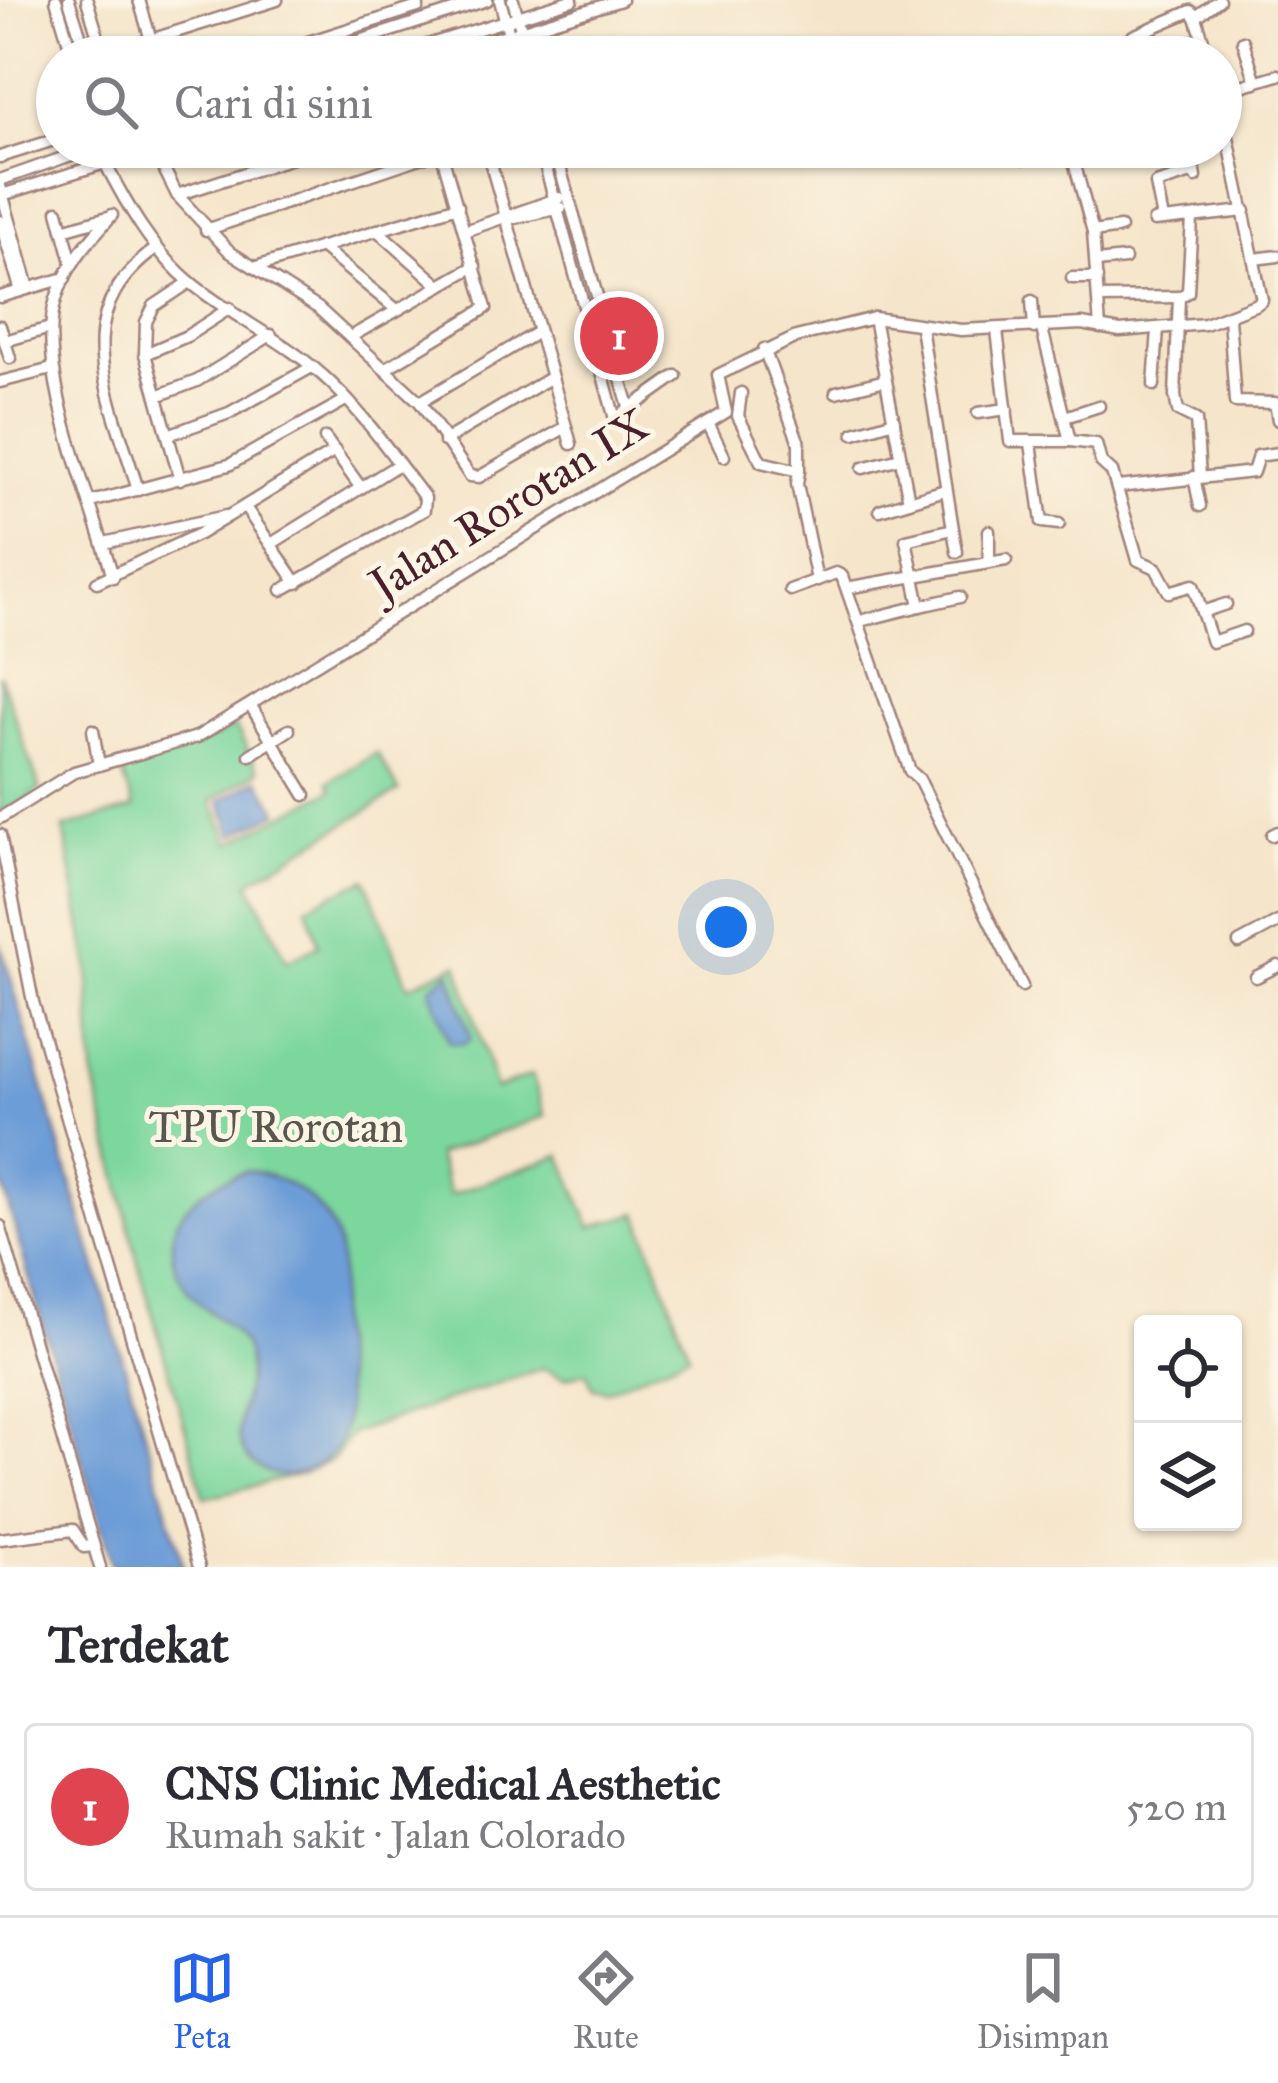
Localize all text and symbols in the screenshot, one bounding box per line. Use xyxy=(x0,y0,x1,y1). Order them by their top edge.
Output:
search box xyxy=(36,36,1242,168)
icon: search xyxy=(78,69,144,135)
text: Cari di sini xyxy=(174,75,373,130)
pin: 1 xyxy=(580,291,658,381)
street label: Jalan Rorotan IX xyxy=(355,396,659,614)
your location xyxy=(696,897,756,957)
park label: TPU Rorotan xyxy=(149,1099,403,1154)
map controls xyxy=(1134,1315,1242,1531)
button: locate xyxy=(1134,1315,1242,1423)
button: layers xyxy=(1134,1423,1242,1531)
text: Terdekat xyxy=(48,1614,229,1676)
text: CNS Clinic Medical Aesthetic xyxy=(165,1756,721,1811)
text: 1 xyxy=(82,1783,98,1831)
text: 520 m xyxy=(1126,1783,1227,1831)
text: Rumah sakit · Jalan Colorado xyxy=(165,1811,626,1859)
tab: Peta xyxy=(169,1945,235,2057)
tab: Rute xyxy=(573,1945,639,2057)
tab: Disimpan xyxy=(977,1945,1109,2057)

